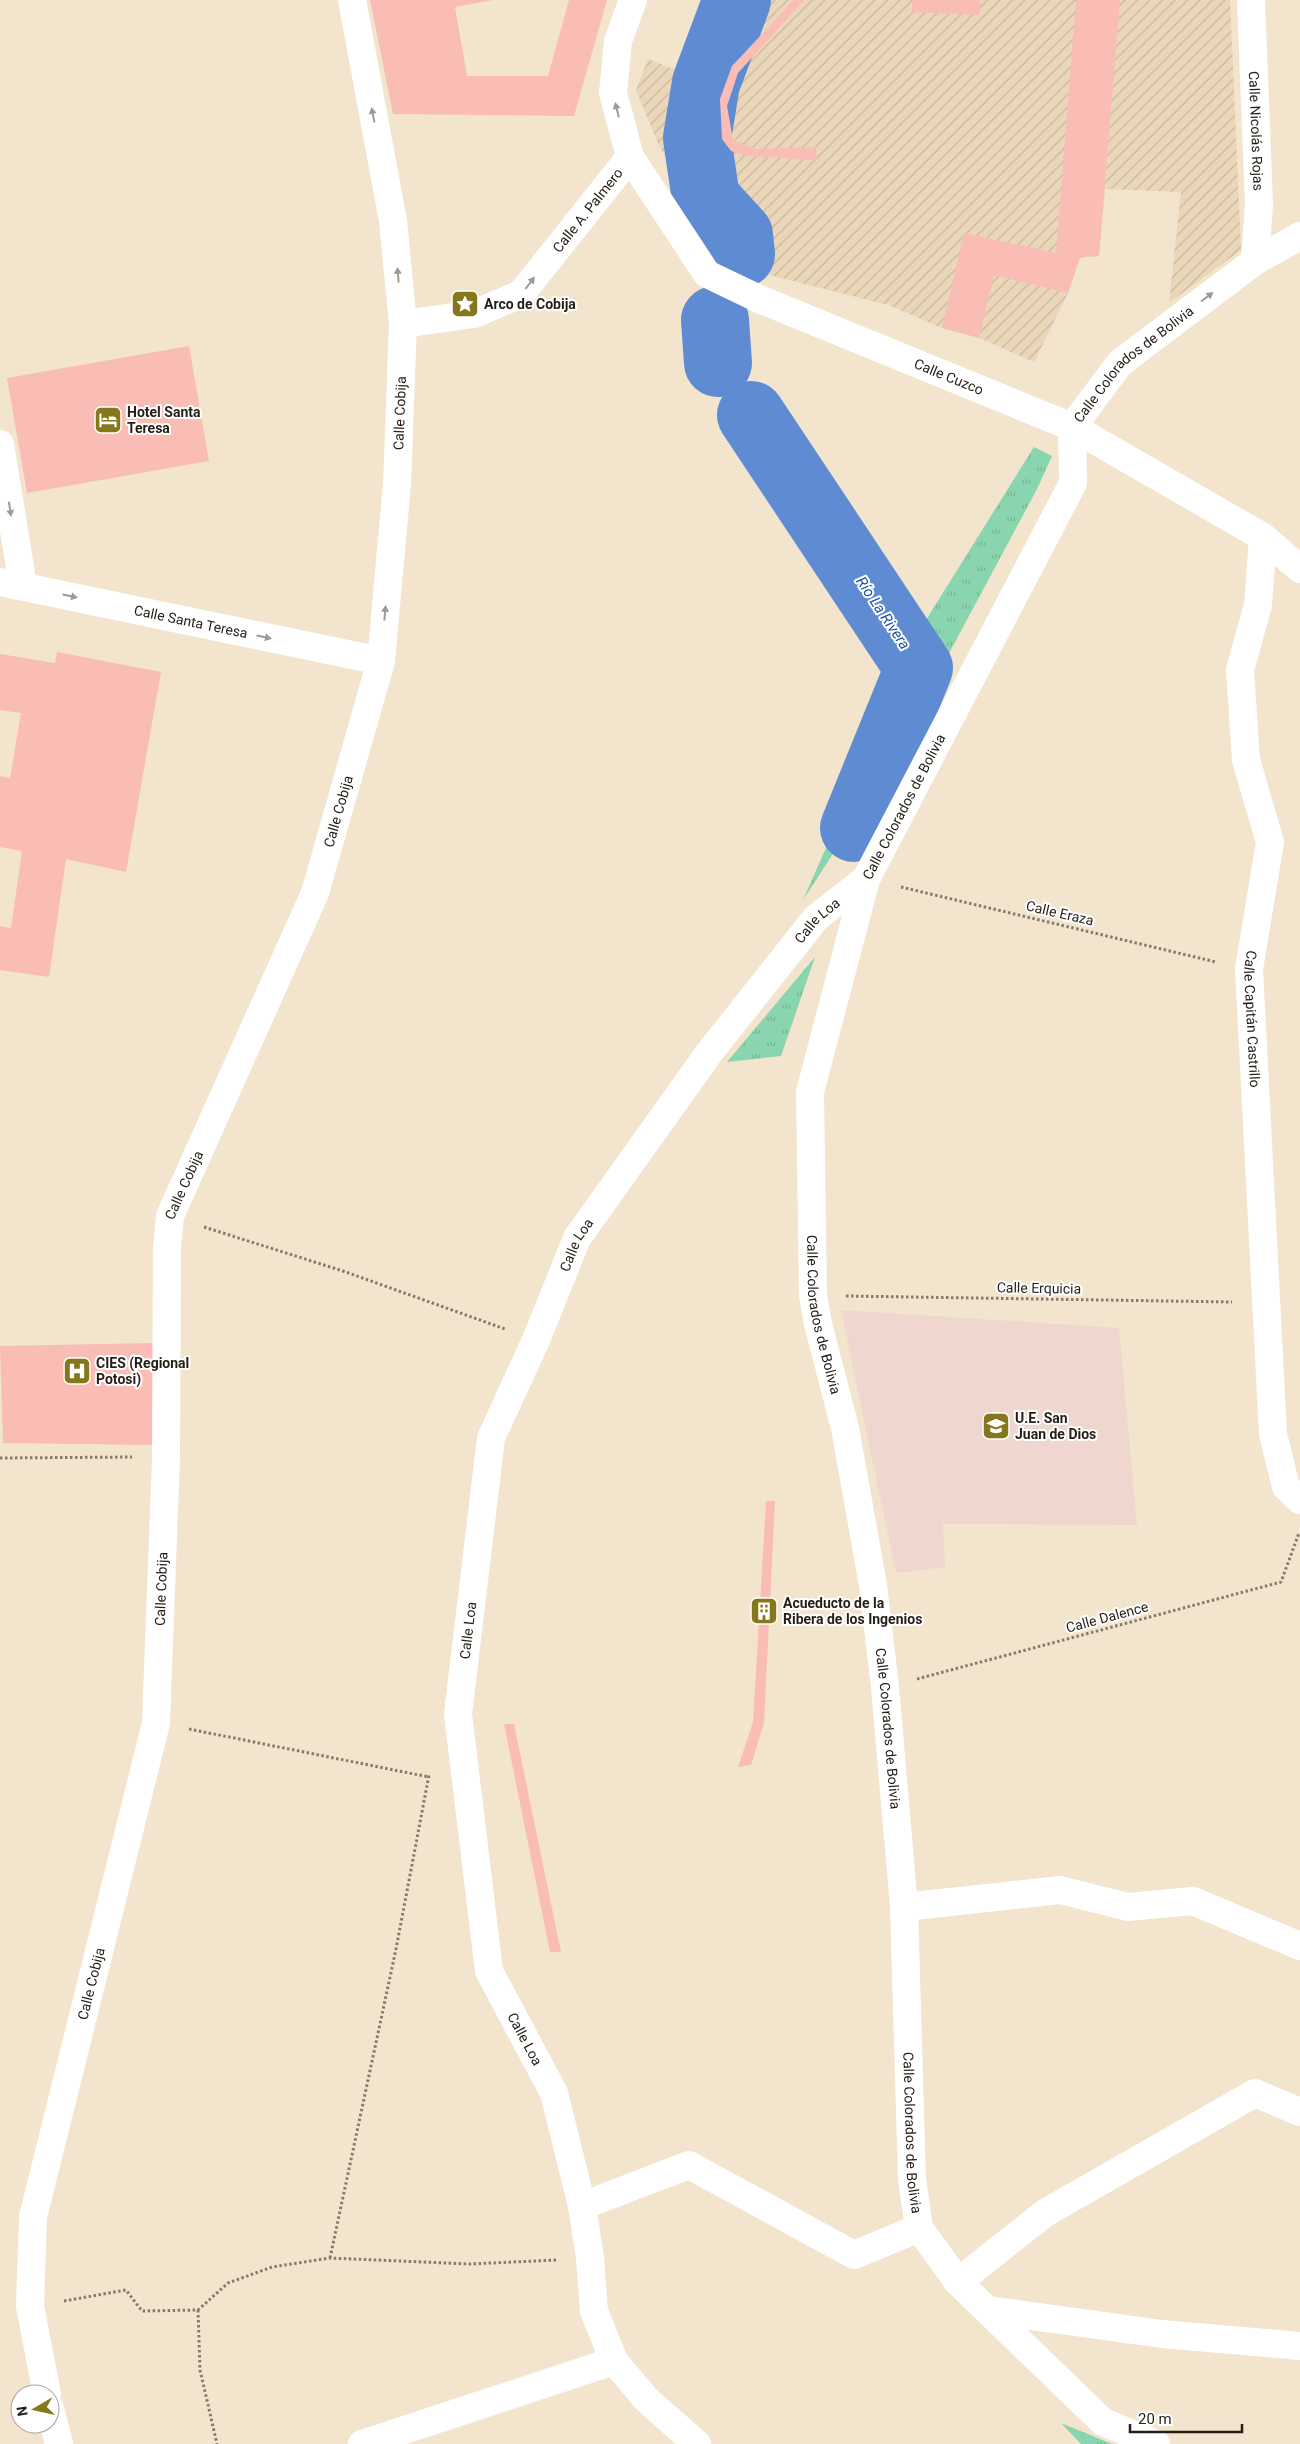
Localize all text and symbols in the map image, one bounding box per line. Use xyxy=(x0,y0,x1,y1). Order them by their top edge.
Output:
street label: Calle Nicolás Rojas xyxy=(1246,71,1266,191)
one-way arrow xyxy=(613,102,621,117)
one-way arrow xyxy=(369,107,377,123)
street label: Calle A. Palmero xyxy=(549,165,626,255)
one-way arrow xyxy=(394,267,402,283)
one-way arrow xyxy=(524,277,535,290)
place icon: Arco de Cobija xyxy=(450,289,480,319)
one-way arrow xyxy=(1200,292,1214,302)
place label: Arco de Cobija xyxy=(484,296,576,312)
street label: Calle Colorados de Bolivia xyxy=(1070,303,1196,426)
street label: Calle Cuzco xyxy=(912,355,986,398)
street label: Calle Cobija xyxy=(390,376,409,450)
place label: Hotel Santa Teresa xyxy=(127,404,201,436)
hotel icon: Hotel Santa Teresa xyxy=(93,405,123,435)
one-way arrow xyxy=(7,502,15,518)
water label: Río La Rivera xyxy=(852,573,914,653)
one-way arrow xyxy=(63,593,79,601)
street label: Calle Santa Teresa xyxy=(133,602,249,641)
one-way arrow xyxy=(381,604,389,620)
one-way arrow xyxy=(256,633,272,641)
street label: Calle Colorados de Bolivia xyxy=(859,731,948,882)
street label: Calle Cobija xyxy=(320,774,356,849)
street label: Calle Loa xyxy=(791,895,843,946)
street label: Calle Eraza xyxy=(1025,897,1095,929)
street label: Calle Capitán Castrillo xyxy=(1241,949,1263,1088)
street label: Calle Cobija xyxy=(161,1148,206,1222)
street label: Calle Loa xyxy=(556,1215,596,1274)
street label: Calle Colorados de Bolivia xyxy=(804,1235,844,1396)
street label: Calle Erquicia xyxy=(997,1279,1081,1297)
place label: CIES (Regional Potosi) xyxy=(96,1355,189,1388)
hospital icon: CIES (Regional Potosi) xyxy=(62,1356,92,1386)
place label: U.E. San Juan de Dios xyxy=(1015,1410,1096,1442)
school or university icon: U.E. San Juan de Dios xyxy=(981,1411,1011,1441)
street label: Calle Cobija xyxy=(152,1552,170,1626)
place label: Acueducto de la Ribera de los Ingenios xyxy=(783,1595,922,1627)
building icon: Acueducto de la Ribera de los Ingenios xyxy=(749,1596,779,1626)
street label: Calle Dalence xyxy=(1064,1598,1150,1636)
street label: Calle Loa xyxy=(457,1601,479,1660)
street label: Calle Colorados de Bolivia xyxy=(872,1647,904,1810)
street label: Calle Cobija xyxy=(74,1946,108,2022)
street label: Calle Loa xyxy=(504,2010,546,2068)
street label: Calle Colorados de Bolivia xyxy=(900,2052,925,2214)
north arrow xyxy=(10,2384,60,2434)
scale bar xyxy=(1130,2402,1242,2434)
text: N xyxy=(13,2405,31,2417)
text: 20 m xyxy=(1138,2410,1172,2428)

